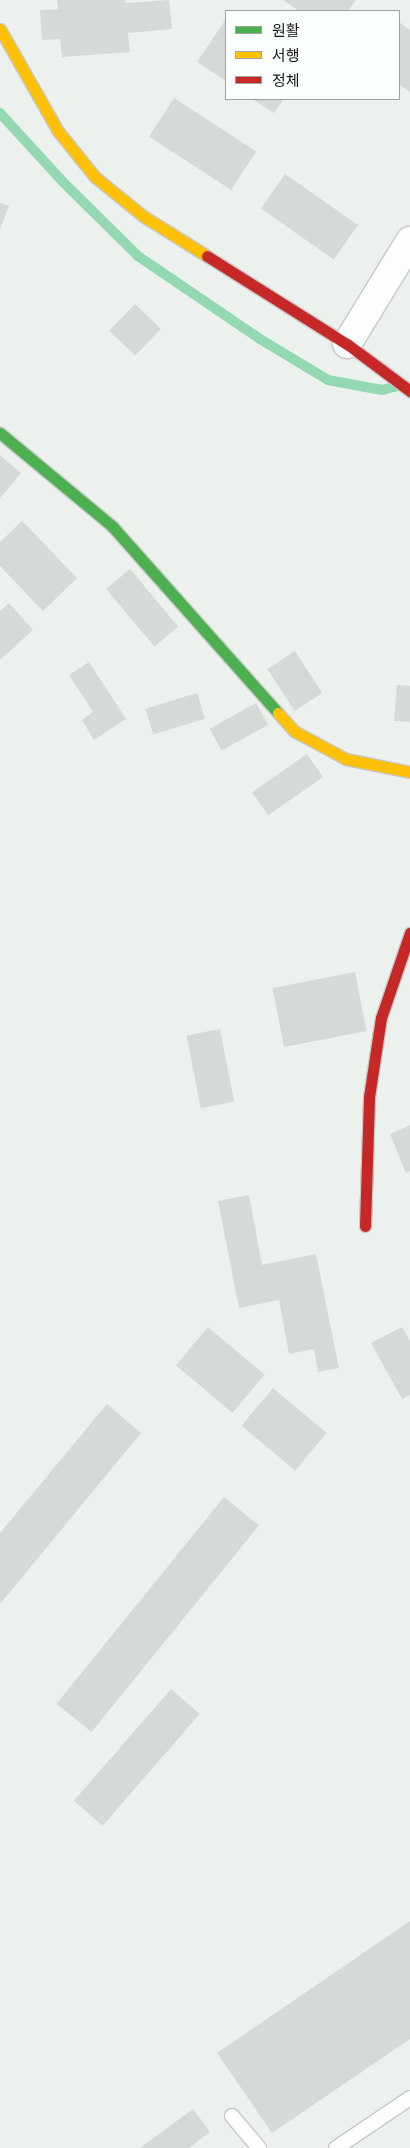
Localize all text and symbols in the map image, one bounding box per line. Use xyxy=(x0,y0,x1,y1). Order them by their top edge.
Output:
legend xyxy=(225,10,400,100)
text: 원활 xyxy=(272,22,300,40)
text: 서행 xyxy=(272,47,300,65)
text: 정체 xyxy=(272,72,300,90)

